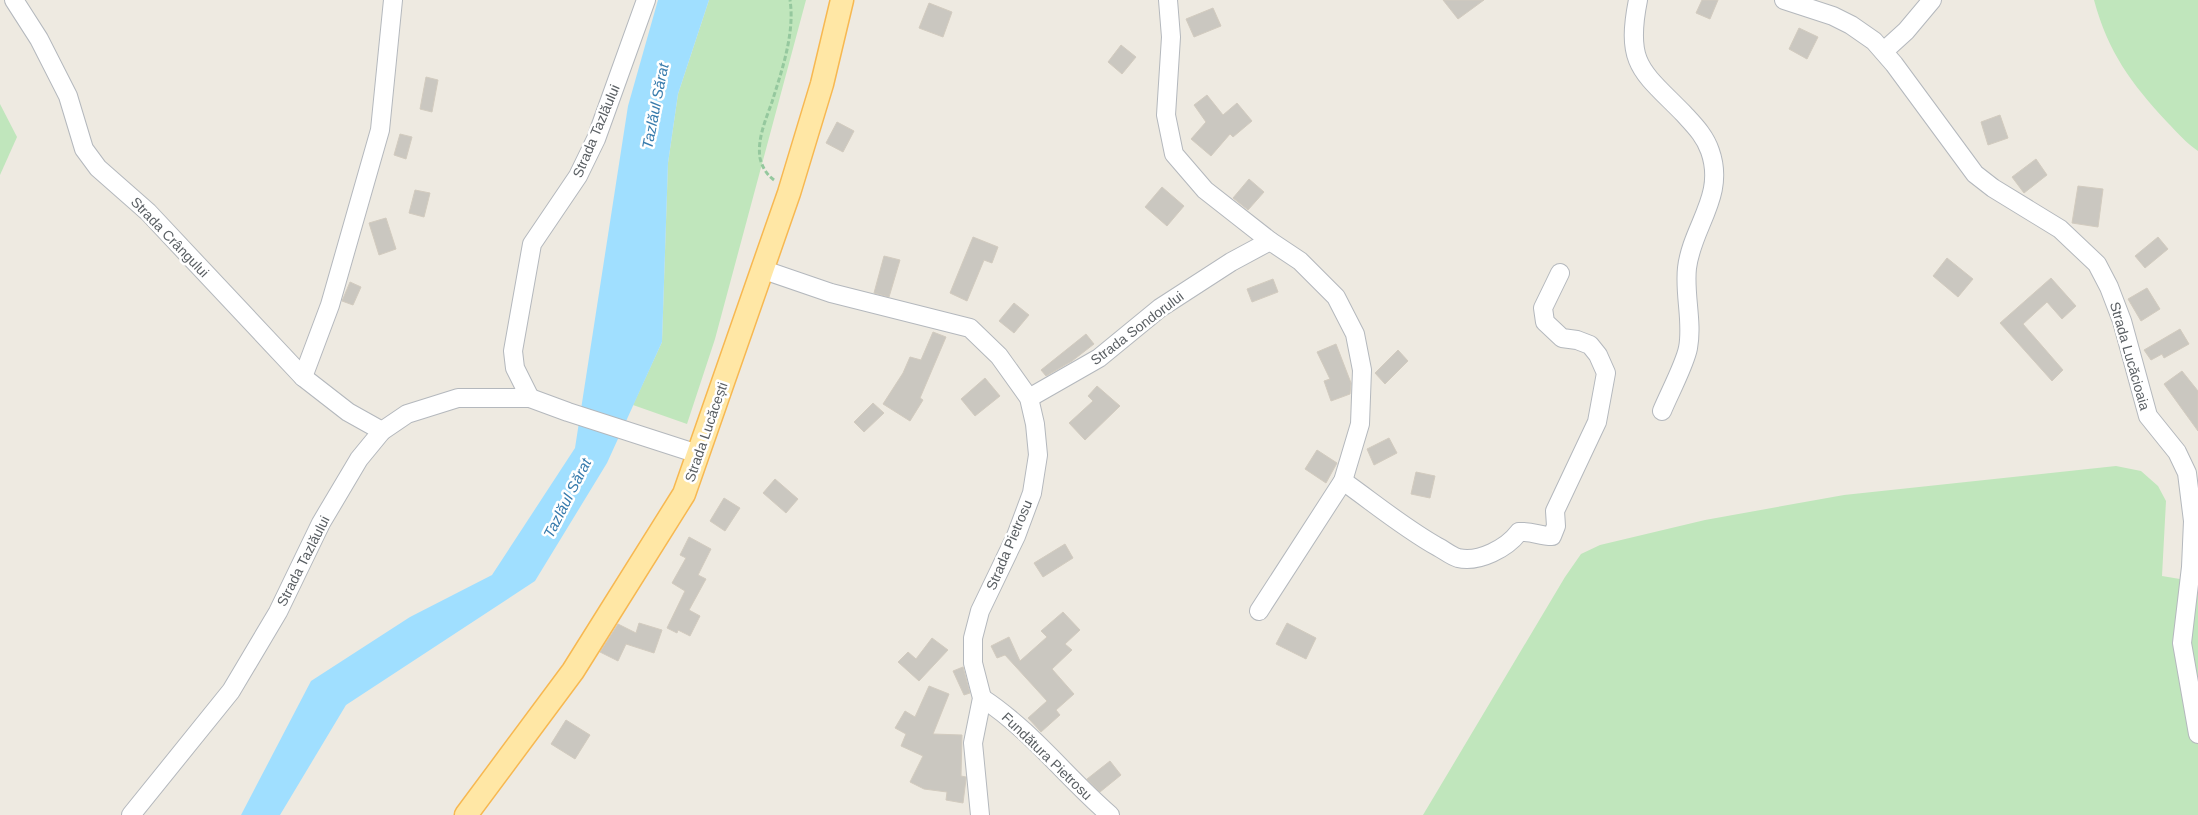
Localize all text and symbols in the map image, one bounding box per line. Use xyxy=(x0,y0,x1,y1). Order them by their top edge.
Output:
water label: Tazlăul Sărat xyxy=(638,61,672,150)
street label: Strada Tazlăului xyxy=(569,82,623,180)
street label: Strada Crângului xyxy=(128,194,212,280)
street label: Strada Sondorului xyxy=(1087,288,1187,368)
street label: Strada Lucăcioaia xyxy=(2107,300,2153,412)
street label: Strada Lucăcești xyxy=(681,380,731,484)
water label: Tazlăul Sărat xyxy=(540,455,595,541)
street label: Strada Pietrosu xyxy=(983,497,1035,593)
street label: Strada Tazlăului xyxy=(273,513,333,609)
street label: Fundătura Pietrosu xyxy=(999,709,1095,803)

